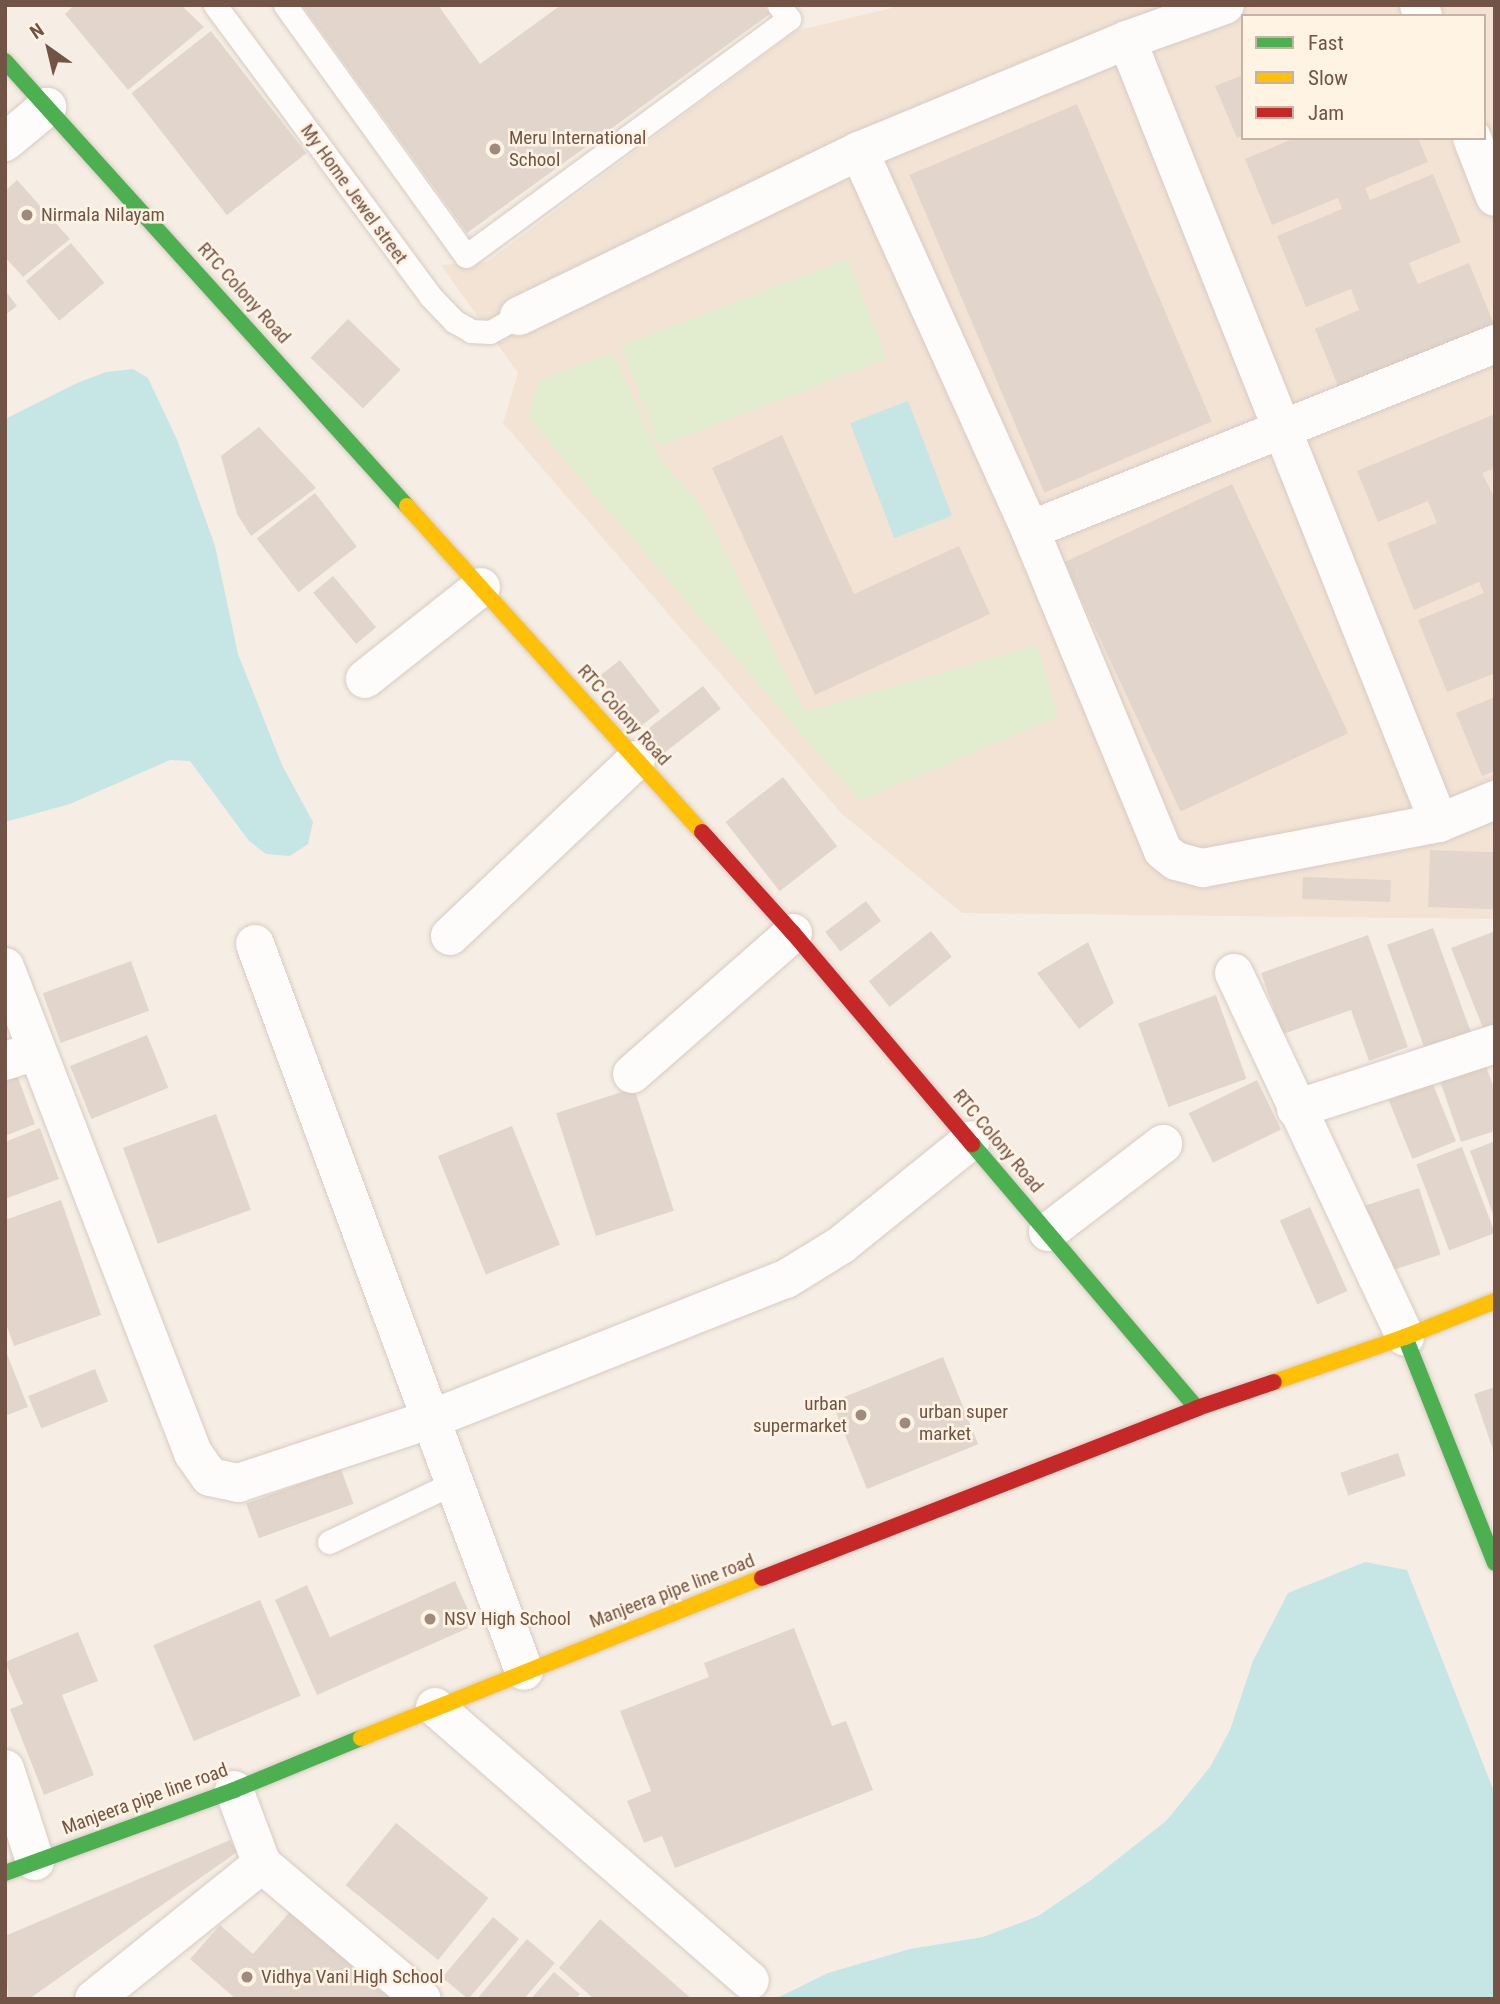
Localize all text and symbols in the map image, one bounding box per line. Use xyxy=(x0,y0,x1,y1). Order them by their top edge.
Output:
north arrow xyxy=(14,14,84,84)
legend xyxy=(1241,14,1486,140)
text: N xyxy=(26,18,48,44)
text: Fast xyxy=(1308,31,1344,55)
text: Slow xyxy=(1308,66,1348,90)
text: Jam xyxy=(1308,101,1344,125)
street label: My Home Jewel street xyxy=(296,120,412,268)
place label: Meru International School xyxy=(509,127,646,171)
marker: Meru International School xyxy=(487,141,503,157)
place label: Nirmala Nilayam xyxy=(41,204,165,226)
marker: Nirmala Nilayam xyxy=(19,207,35,223)
street label: RTC Colony Road xyxy=(193,238,295,348)
street label: RTC Colony Road xyxy=(573,660,675,770)
street label: RTC Colony Road xyxy=(948,1085,1048,1197)
place label: urban supermarket xyxy=(753,1393,847,1437)
place label: urban super market xyxy=(919,1401,1008,1445)
marker: urban supermarket xyxy=(853,1407,869,1423)
marker: urban super market xyxy=(897,1415,913,1431)
street label: Manjeera pipe line road xyxy=(586,1549,758,1633)
place label: NSV High School xyxy=(444,1608,571,1630)
marker: NSV High School xyxy=(422,1611,438,1627)
street label: Manjeera pipe line road xyxy=(59,1758,231,1840)
place label: Vidhya Vani High School xyxy=(261,1966,443,1988)
marker: Vidhya Vani High School xyxy=(239,1969,255,1985)

